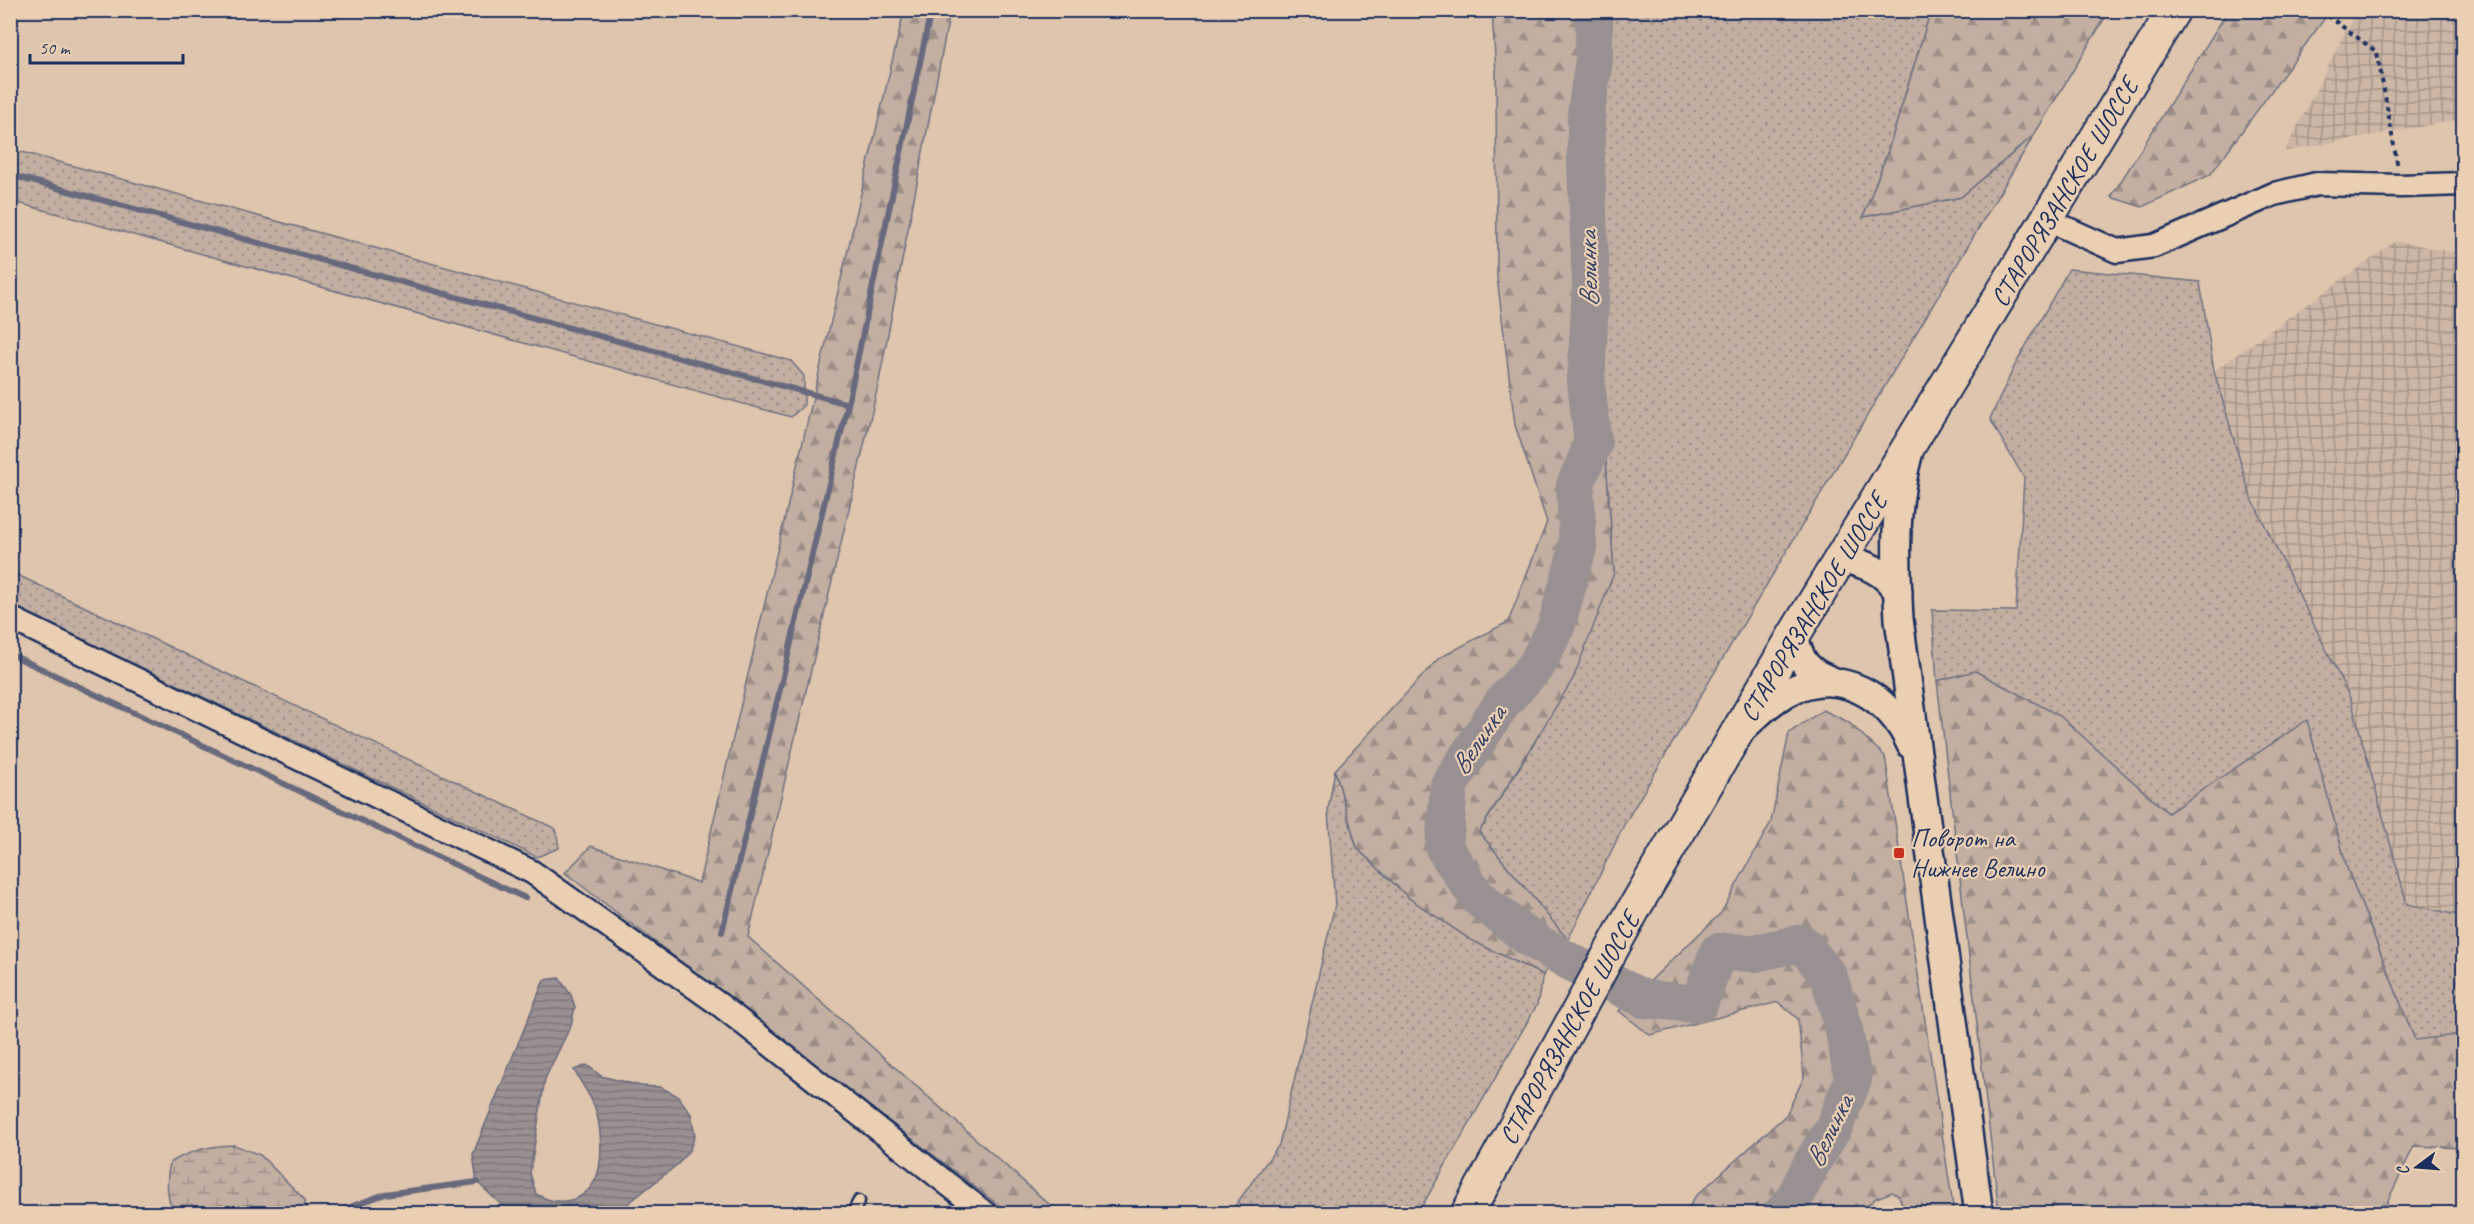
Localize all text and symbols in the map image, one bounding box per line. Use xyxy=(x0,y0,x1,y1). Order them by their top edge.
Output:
scale bar xyxy=(30,27,183,65)
text: 50 m xyxy=(39,37,72,59)
street label: СТАРОРЯЗАНСКОЕ ШОССЕ xyxy=(1983,69,2148,313)
water label: Велинка xyxy=(1570,228,1606,307)
street label: СТАРОРЯЗАНСКОЕ ШОССЕ xyxy=(1732,484,1897,728)
water label: Велинка xyxy=(1443,697,1515,781)
place label: Поворот на Нижнее Велино xyxy=(1911,822,2046,885)
marker: Поворот на Нижнее Велино xyxy=(1892,846,1906,860)
street label: СТАРОРЯЗАНСКОЕ ШОССЕ xyxy=(1492,903,1649,1150)
water label: Велинка xyxy=(1797,1087,1862,1172)
north arrow xyxy=(2387,1137,2447,1197)
text: С xyxy=(2392,1162,2414,1177)

